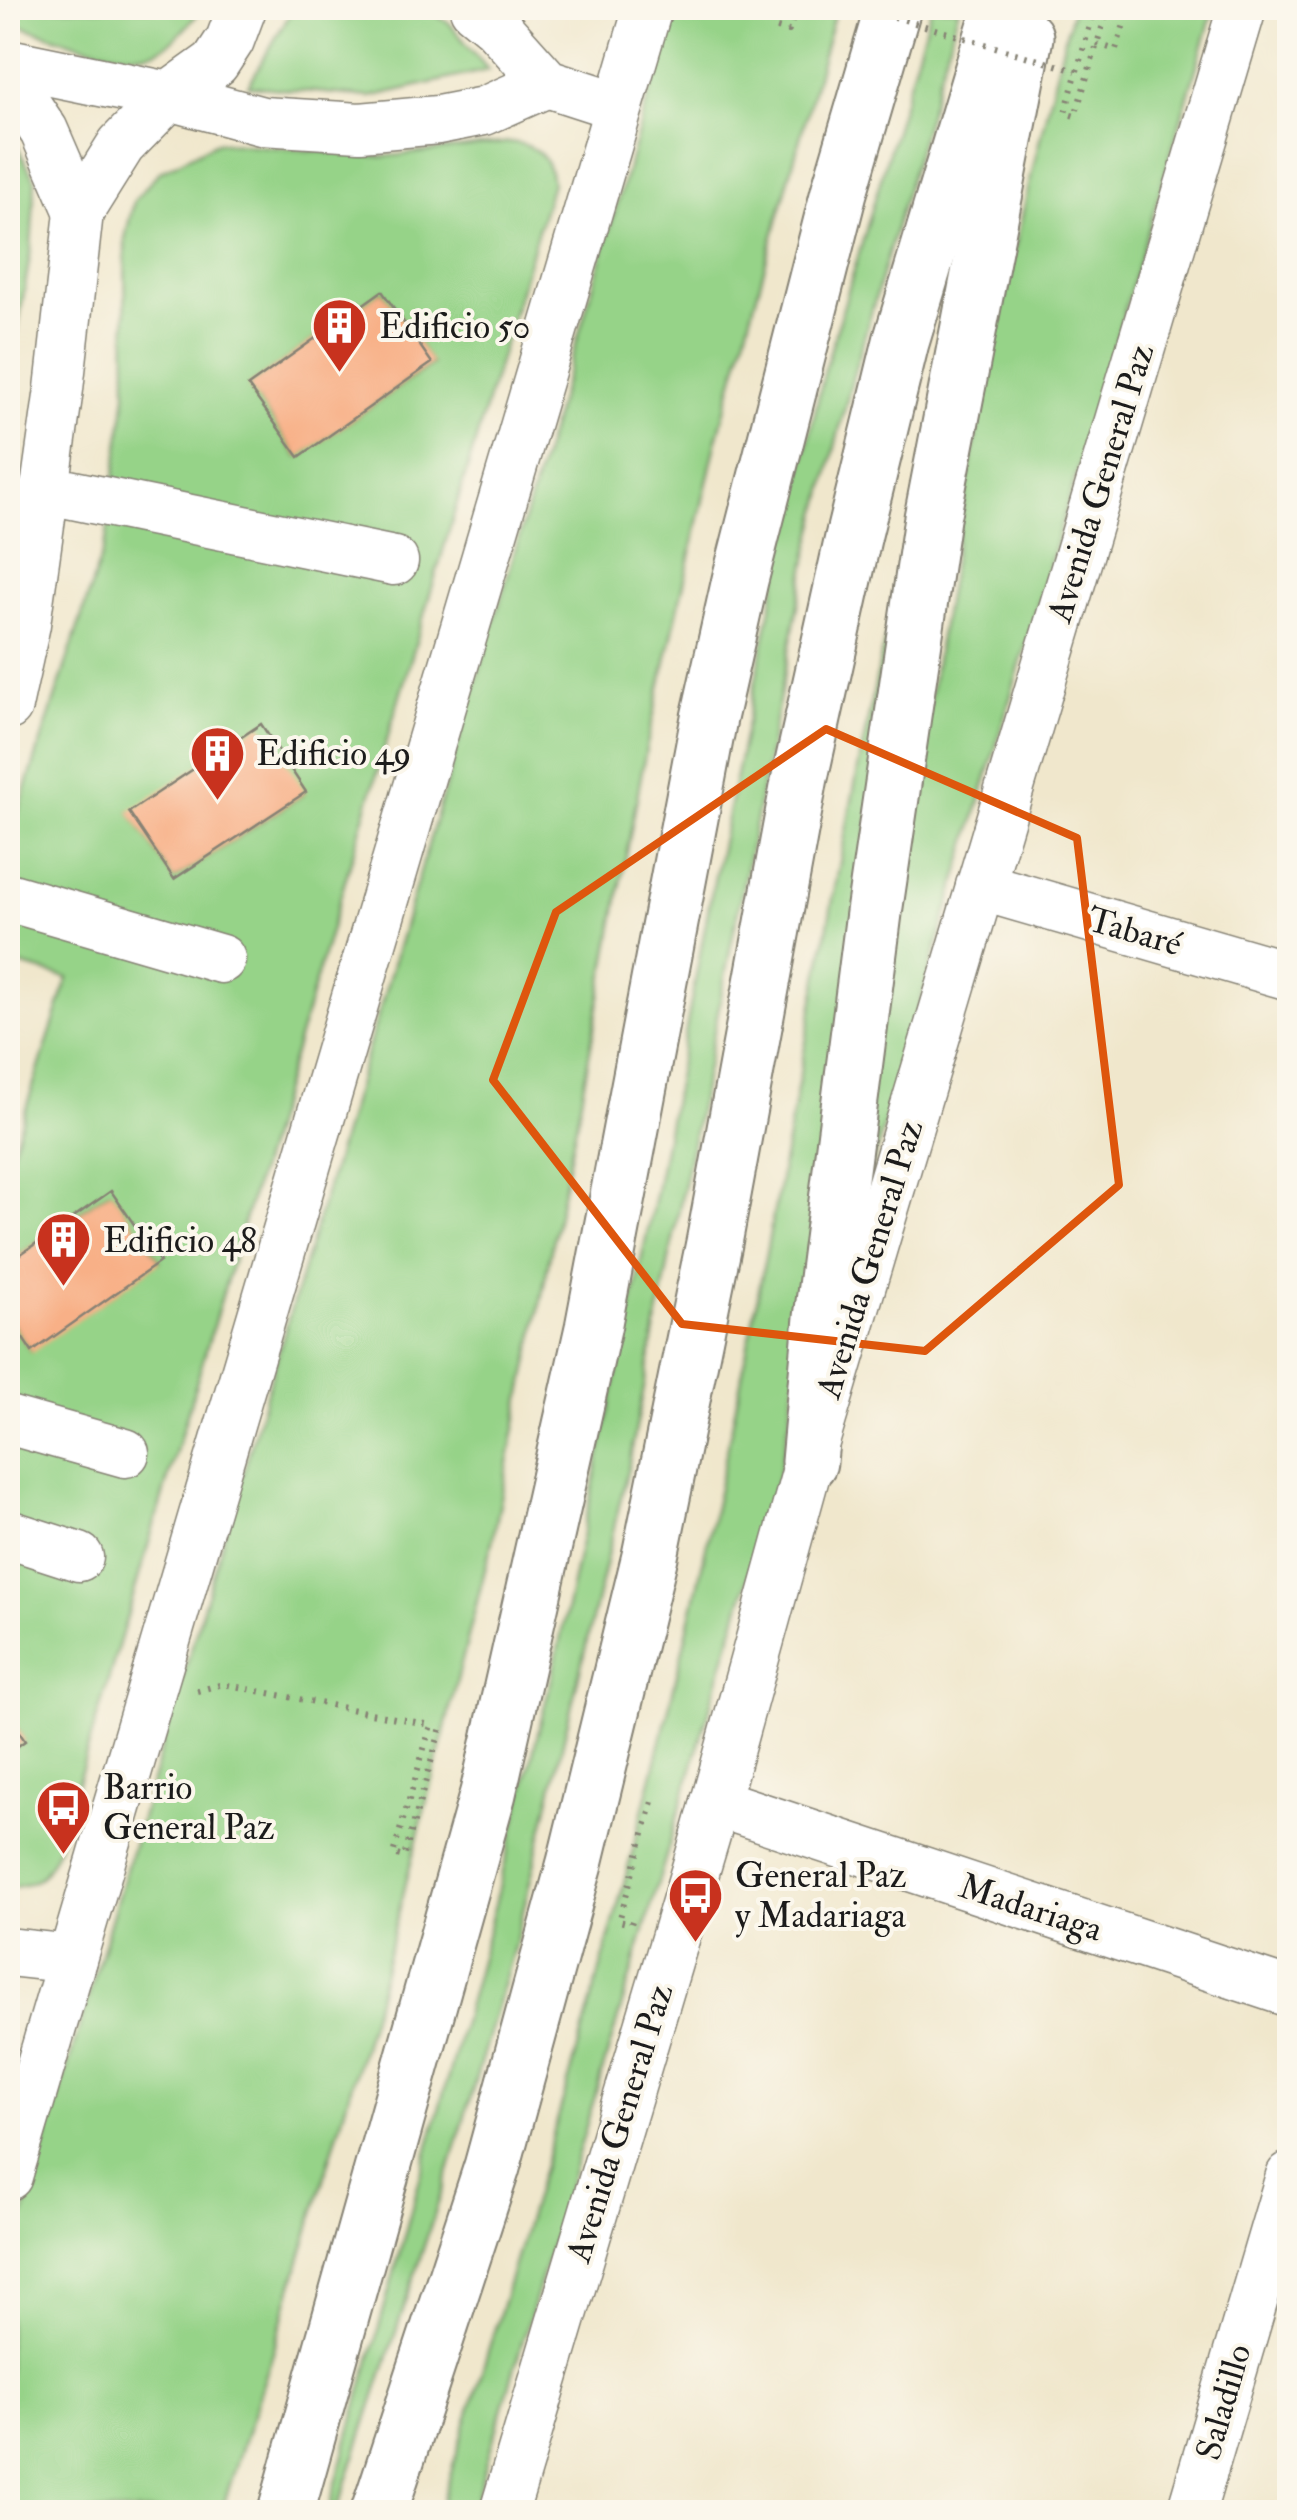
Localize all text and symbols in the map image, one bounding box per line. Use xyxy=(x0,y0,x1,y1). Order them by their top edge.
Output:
building icon: Edificio 50 xyxy=(310,296,370,375)
place label: Edificio 50 xyxy=(379,305,530,349)
street label: Avenida General Paz xyxy=(1037,339,1164,629)
building icon: Edificio 49 xyxy=(187,723,247,802)
place label: Edificio 49 xyxy=(256,732,411,776)
street label: Tabaré xyxy=(1083,898,1187,966)
street label: Avenida General Paz xyxy=(806,1115,933,1405)
building icon: Edificio 48 xyxy=(34,1210,94,1289)
place label: Edificio 48 xyxy=(103,1219,257,1263)
place label: Barrio General Paz xyxy=(103,1766,275,1850)
bus stop icon: Barrio General Paz xyxy=(34,1777,94,1856)
place label: General Paz y Madariaga xyxy=(735,1854,907,1938)
street label: Madariaga xyxy=(954,1864,1108,1952)
bus stop icon: General Paz y Madariaga xyxy=(666,1865,726,1944)
street label: Avenida General Paz xyxy=(556,1979,683,2269)
street label: Saladillo xyxy=(1186,2339,1261,2465)

